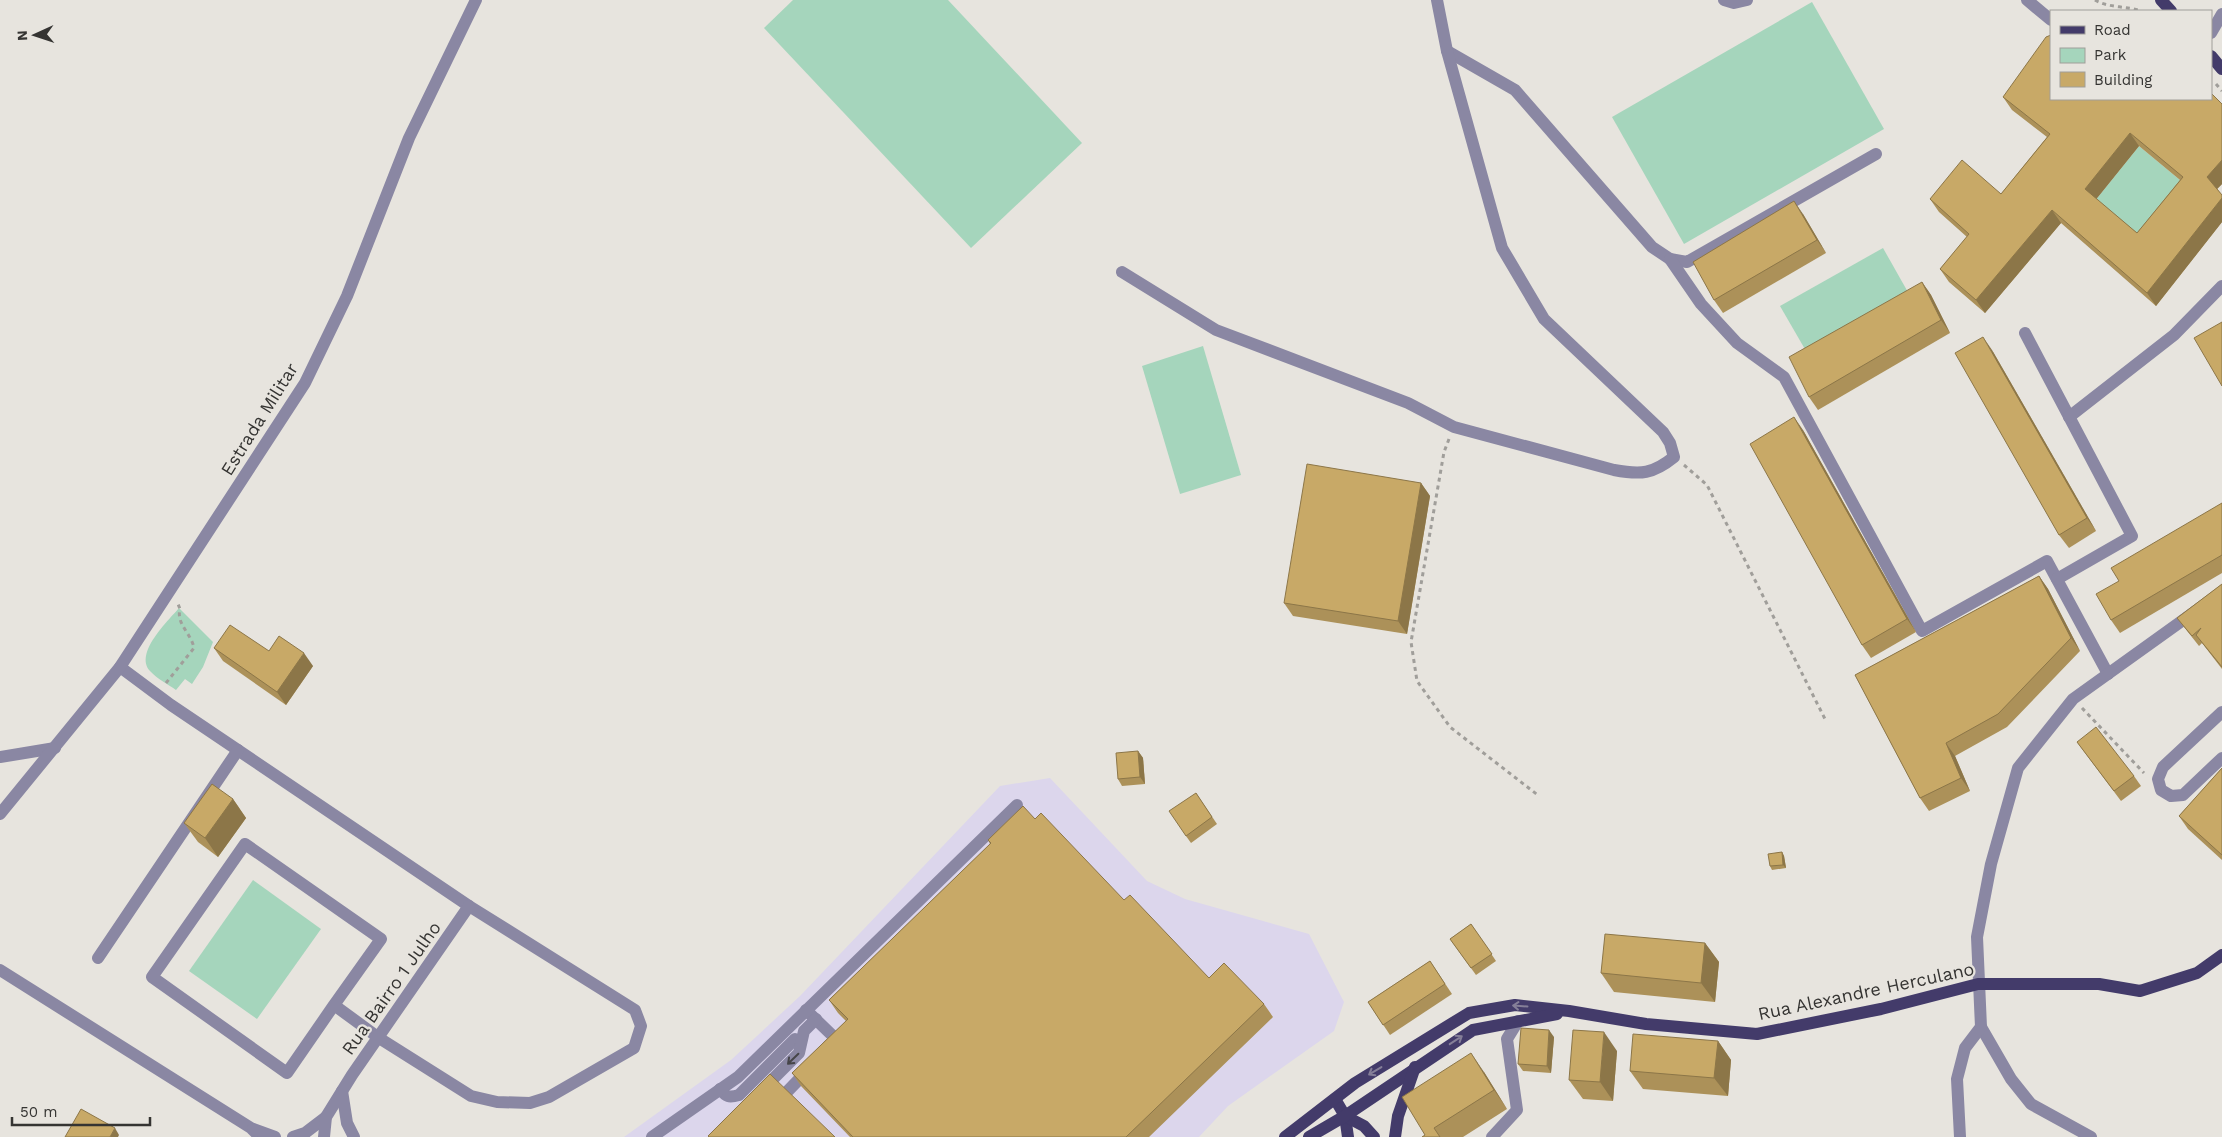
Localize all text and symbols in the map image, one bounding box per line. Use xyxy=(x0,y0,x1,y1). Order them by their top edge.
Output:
north arrow xyxy=(10,10,60,60)
legend xyxy=(2050,10,2212,100)
text: Road xyxy=(2094,21,2131,39)
text: N xyxy=(14,30,30,41)
text: Park xyxy=(2094,46,2127,64)
text: Building xyxy=(2094,71,2152,89)
street label: Estrada Militar xyxy=(216,359,302,479)
street label: Rua Bairro 1 Julho xyxy=(337,917,445,1059)
street label: Rua Alexandre Herculano xyxy=(1756,958,1976,1024)
one-way arrow xyxy=(1513,1002,1529,1011)
one-way arrow xyxy=(1449,1035,1463,1045)
one-way arrow xyxy=(787,1053,799,1065)
one-way arrow xyxy=(1368,1066,1382,1076)
scale bar xyxy=(12,1094,150,1126)
text: 50 m xyxy=(20,1103,57,1121)

